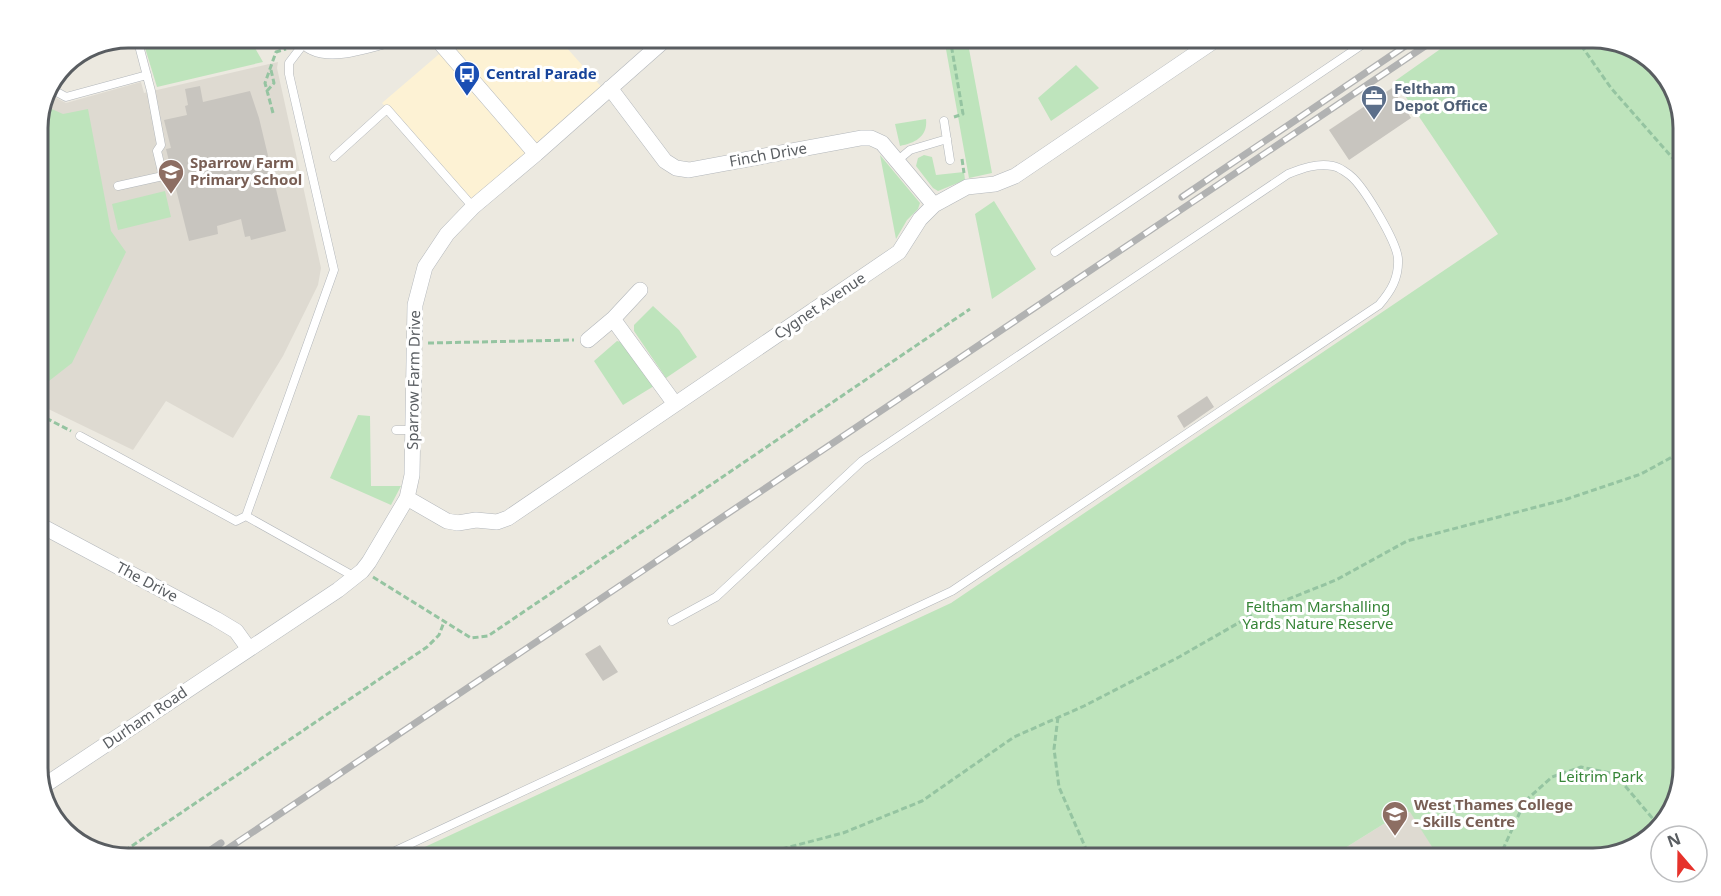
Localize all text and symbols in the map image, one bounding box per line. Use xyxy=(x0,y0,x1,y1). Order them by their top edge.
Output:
bus stop icon: Central Parade xyxy=(452,59,482,97)
place label: Central Parade xyxy=(486,63,597,83)
place label: Feltham Depot Office xyxy=(1394,78,1488,115)
office icon: Feltham Depot Office xyxy=(1359,83,1389,121)
street label: Finch Drive xyxy=(727,137,808,171)
place label: Sparrow Farm Primary School xyxy=(190,152,302,189)
school or university icon: Sparrow Farm Primary School xyxy=(156,157,186,195)
street label: Cygnet Avenue xyxy=(770,267,869,343)
street label: Sparrow Farm Drive xyxy=(402,310,424,450)
street label: The Drive xyxy=(113,557,182,606)
park label: Feltham Marshalling Yards Nature Reserve xyxy=(1243,596,1393,633)
street label: Durham Road xyxy=(98,681,191,753)
park label: Leitrim Park xyxy=(1558,766,1644,786)
place label: West Thames College - Skills Centre xyxy=(1414,794,1573,831)
school or university icon: West Thames College - Skills Centre xyxy=(1380,799,1410,837)
north arrow xyxy=(1649,824,1709,884)
text: N xyxy=(1664,827,1684,852)

